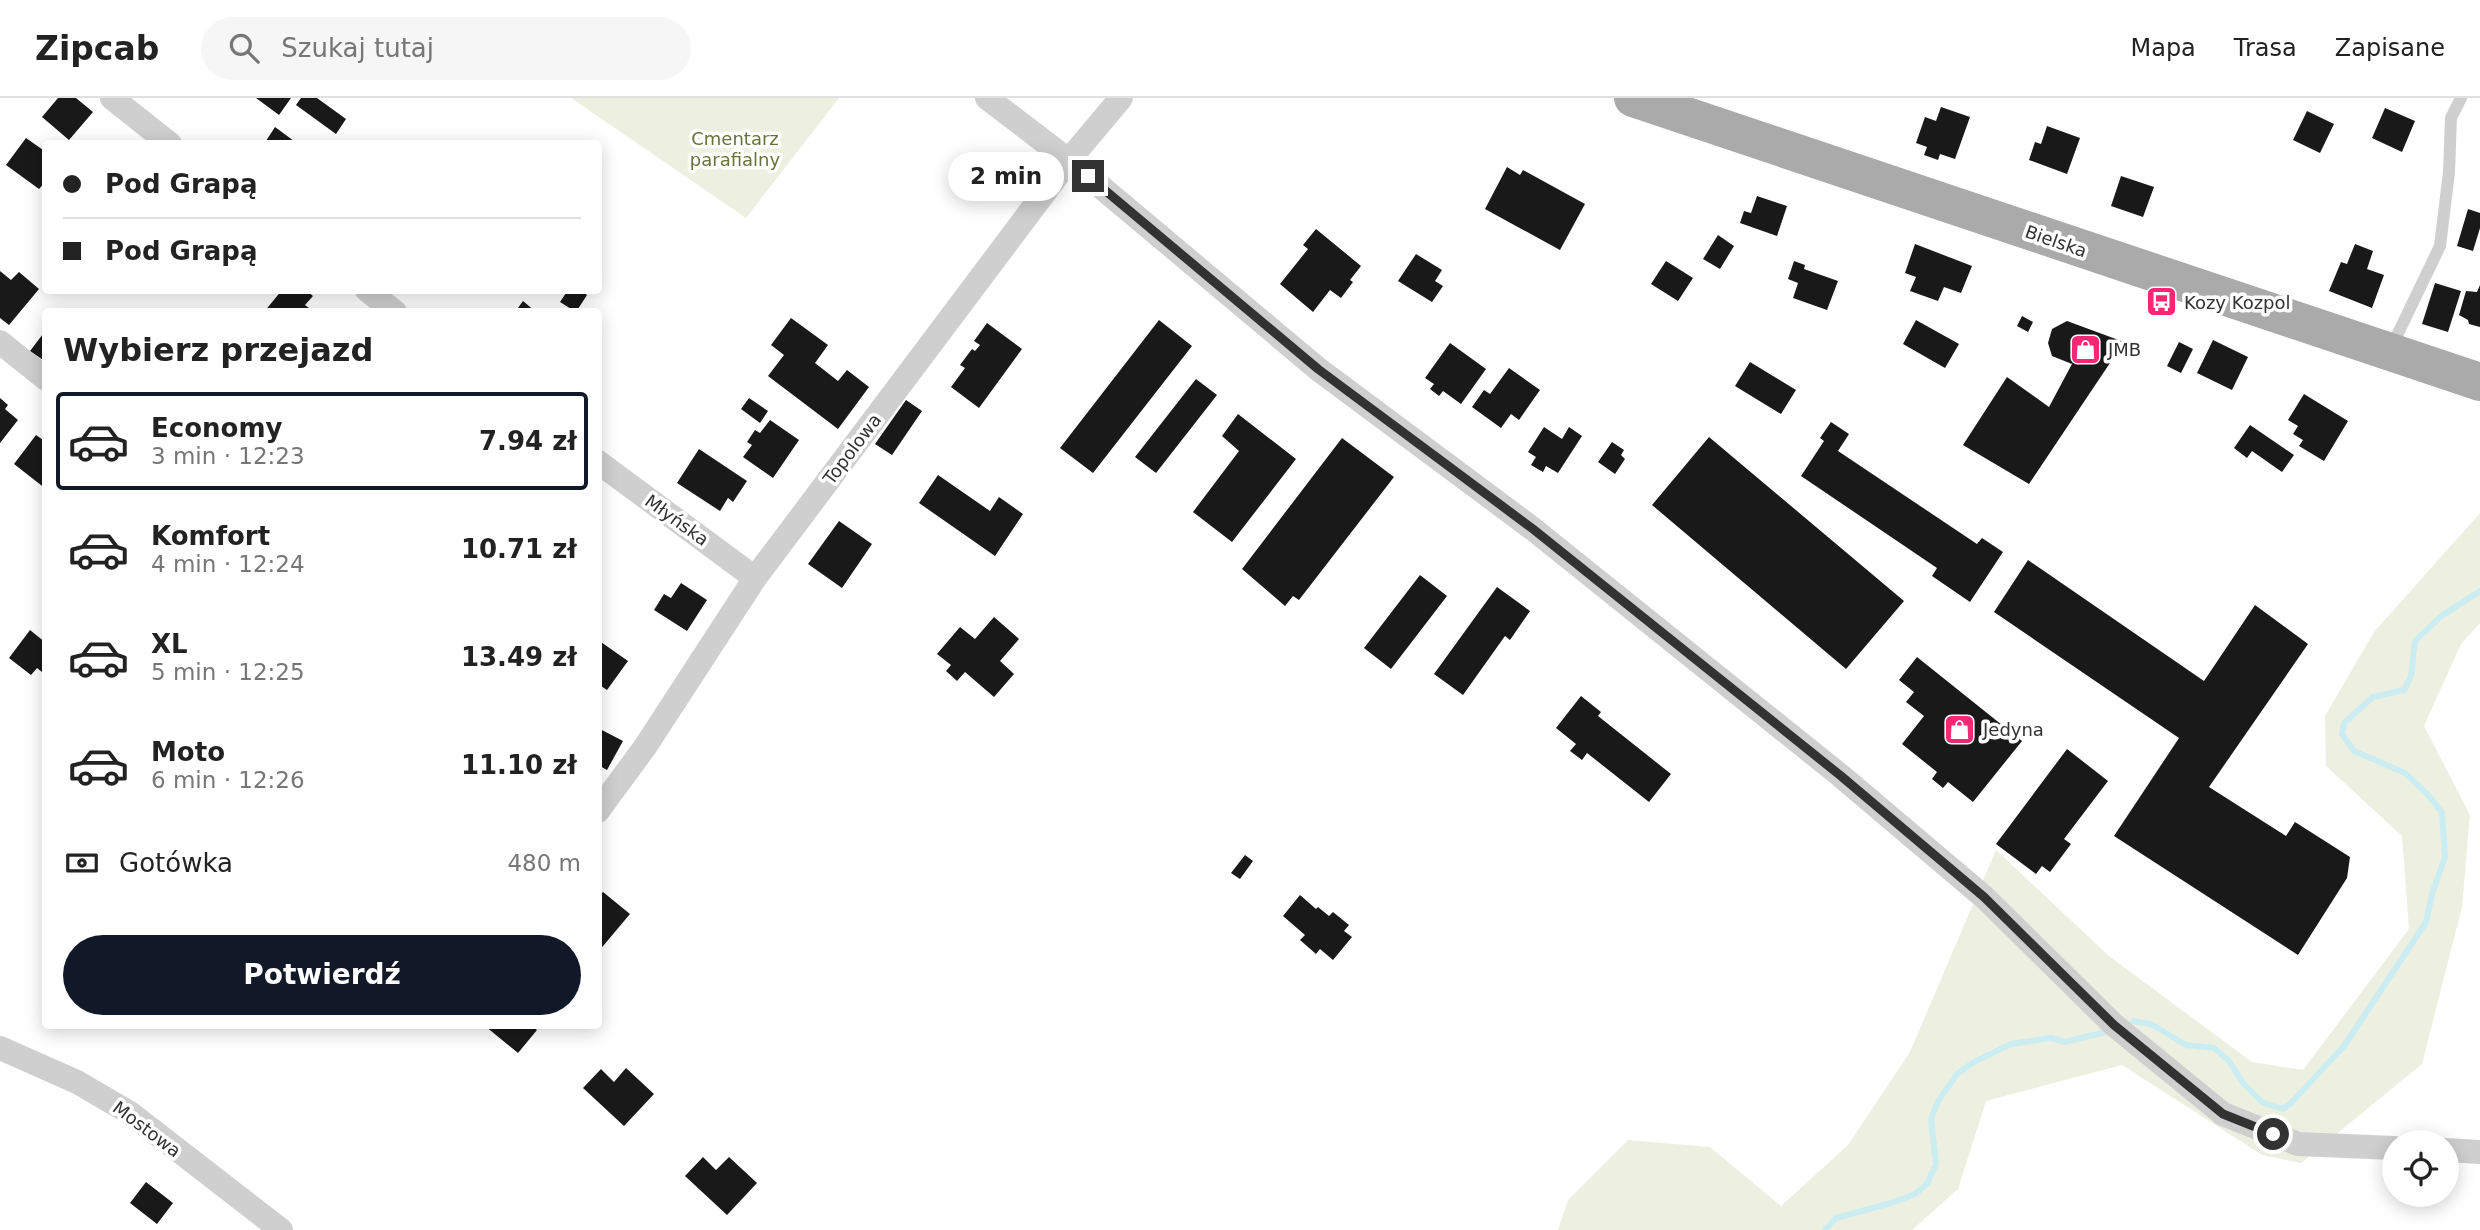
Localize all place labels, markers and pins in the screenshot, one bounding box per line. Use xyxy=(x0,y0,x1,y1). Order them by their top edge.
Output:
bus stop icon: Kozy Kozpol xyxy=(2144,285,2178,319)
place label: Kozy Kozpol xyxy=(2184,292,2291,313)
shop icon: JMB xyxy=(2068,332,2102,366)
place label: JMB xyxy=(2107,339,2141,360)
shop icon: Jedyna xyxy=(1943,712,1977,746)
place label: Jedyna xyxy=(1982,719,2044,740)

